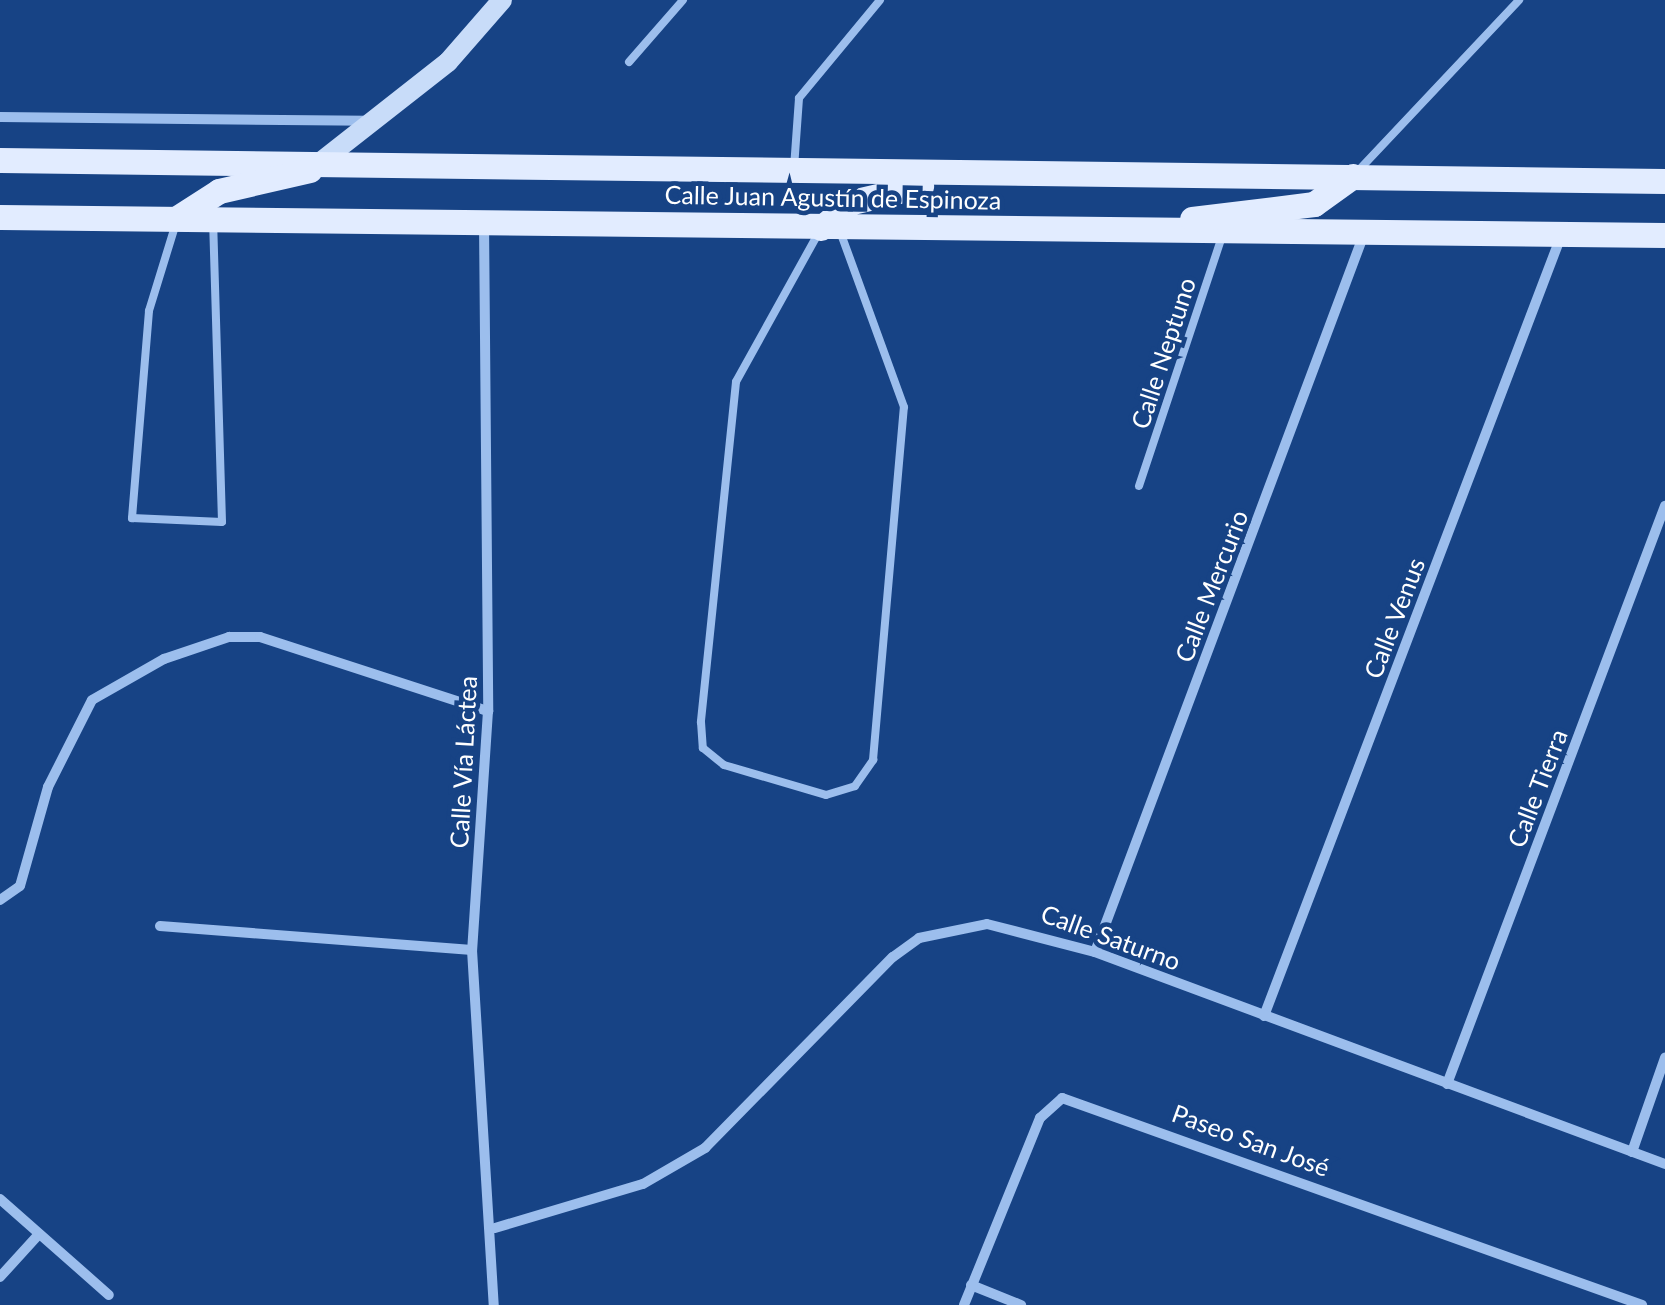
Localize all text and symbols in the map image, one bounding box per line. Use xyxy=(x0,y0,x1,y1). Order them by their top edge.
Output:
street label: Calle Juan Agustín de Espinoza xyxy=(664,179,1002,215)
street label: Calle Neptuno xyxy=(1124,274,1202,432)
street label: Calle Mercurio xyxy=(1168,506,1254,666)
street label: Calle Venus xyxy=(1357,553,1431,683)
street label: Calle Vía Láctea xyxy=(443,675,483,849)
street label: Calle Tierra xyxy=(1501,724,1573,852)
street label: Calle Saturno xyxy=(1037,898,1185,976)
street label: Paseo San José xyxy=(1168,1097,1334,1183)

